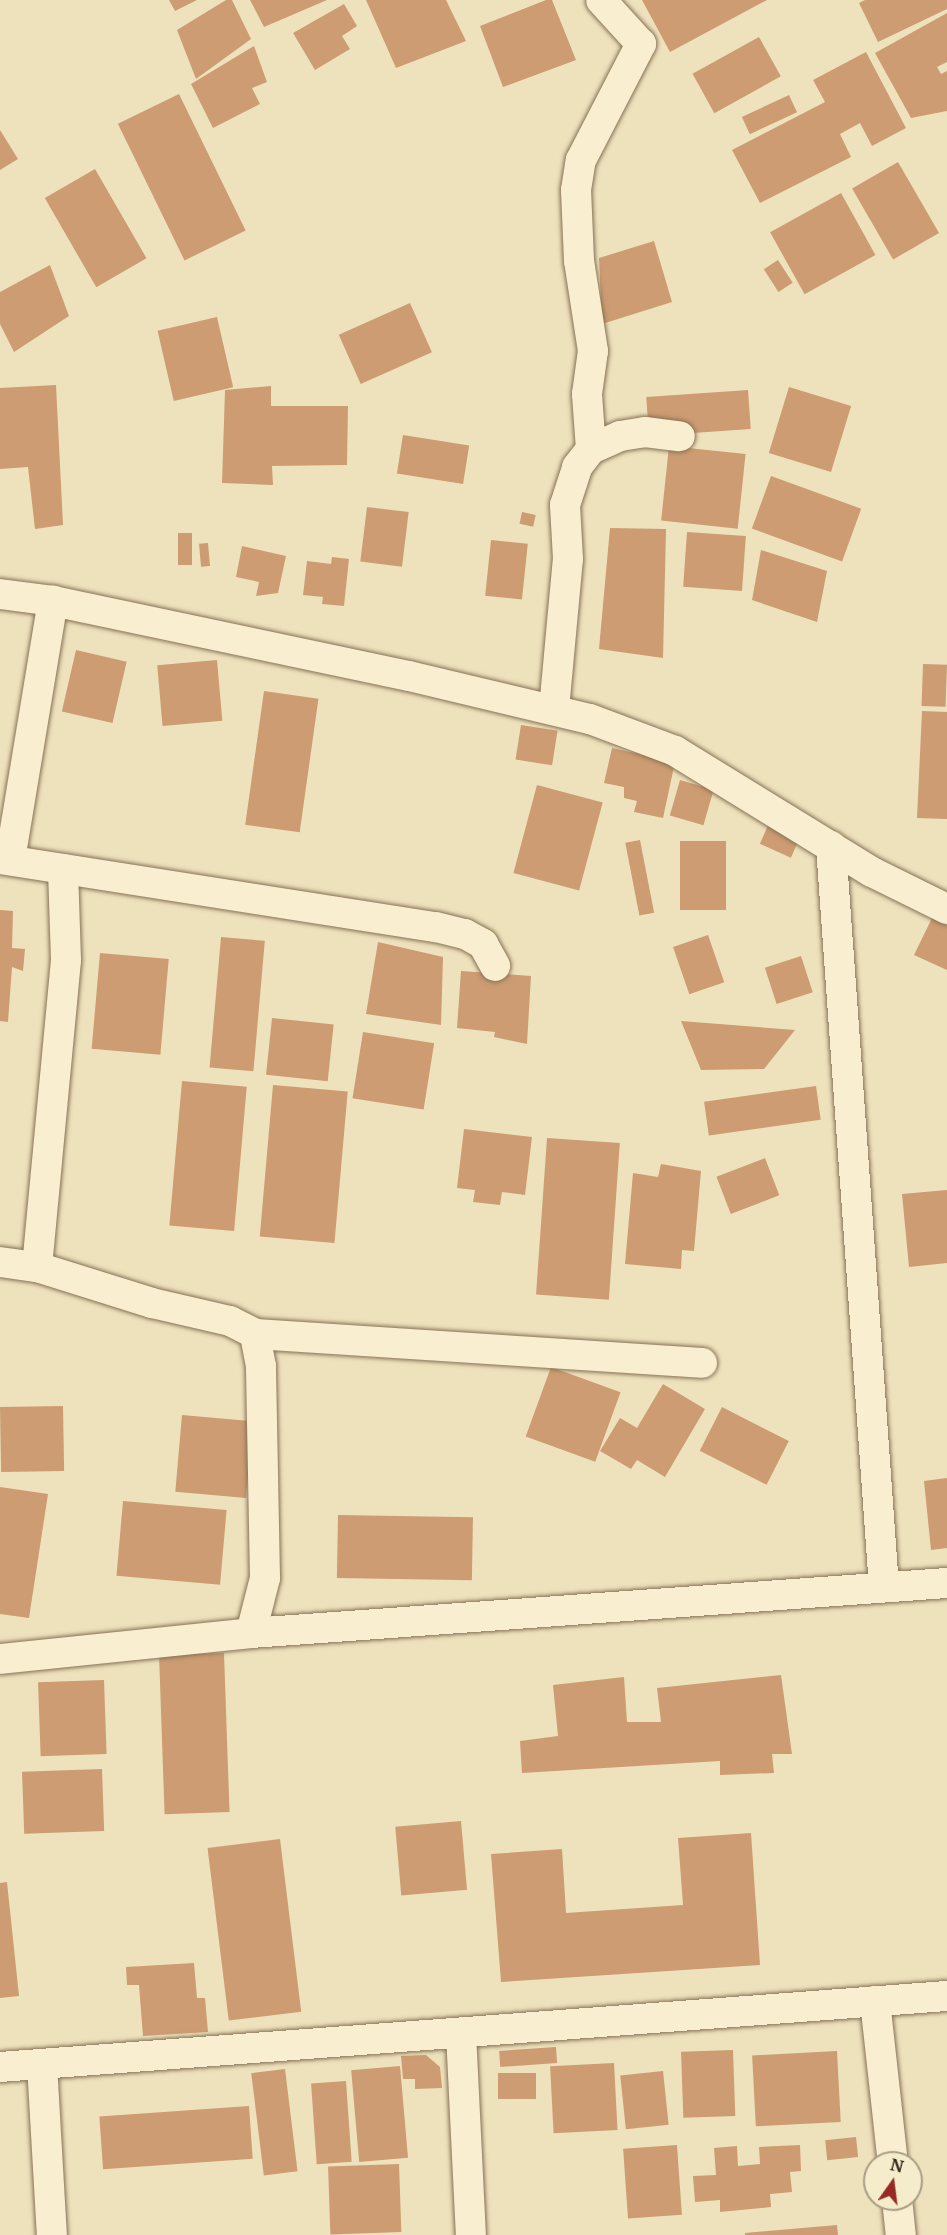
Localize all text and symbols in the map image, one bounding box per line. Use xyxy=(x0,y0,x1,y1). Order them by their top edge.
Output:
north arrow xyxy=(863,2151,923,2211)
text: N xyxy=(888,2154,905,2177)

